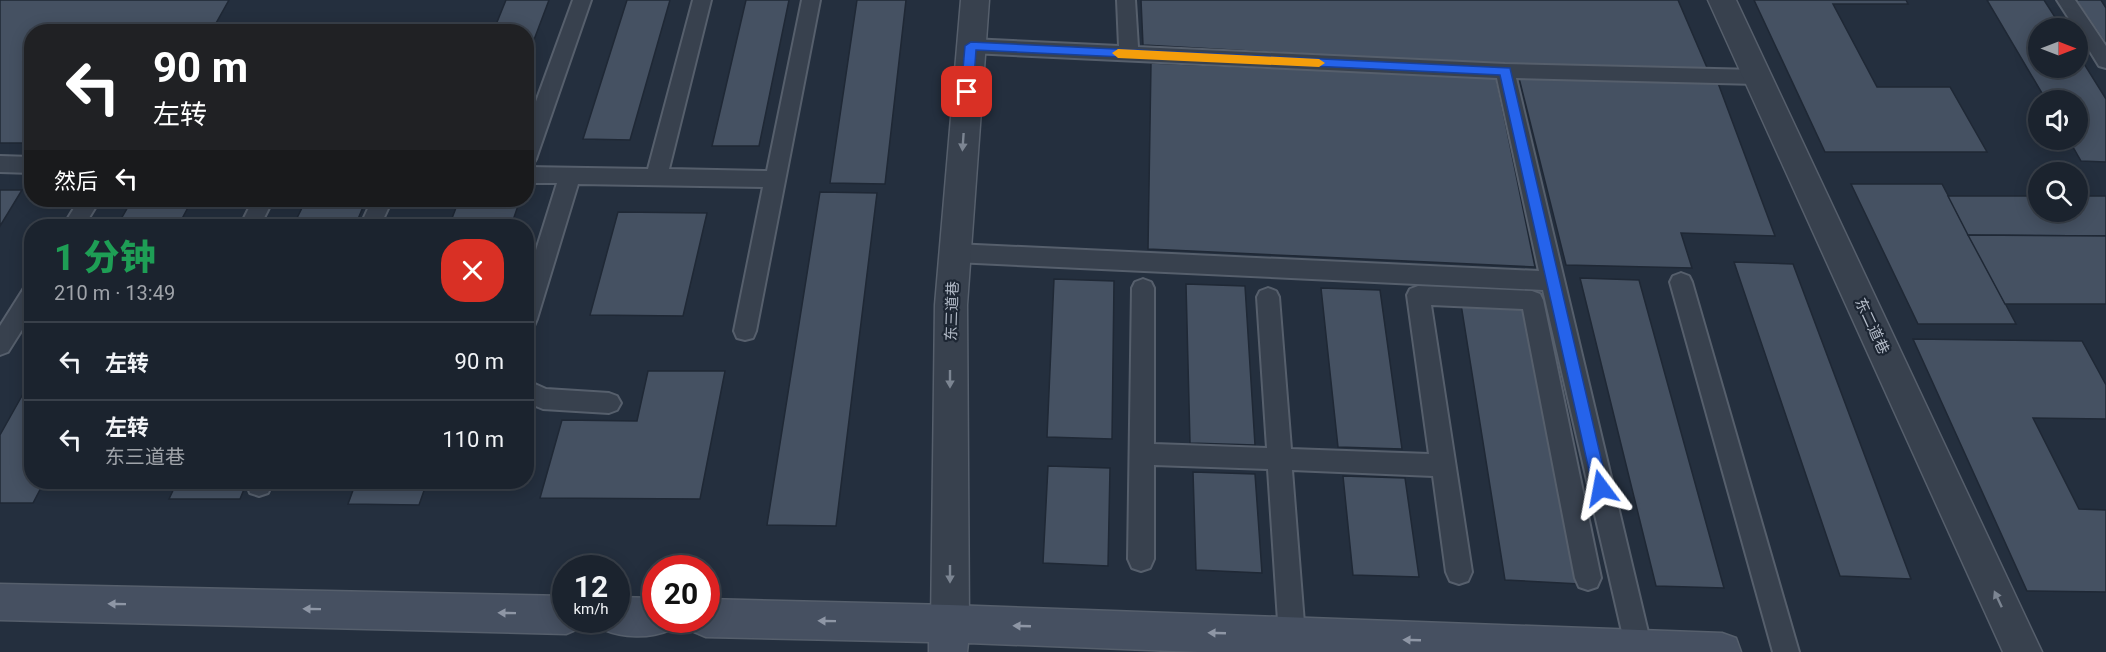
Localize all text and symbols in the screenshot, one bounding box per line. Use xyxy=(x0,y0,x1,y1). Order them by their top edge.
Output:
north arrow xyxy=(2028,18,2088,78)
map controls xyxy=(2028,18,2088,222)
text: 90 m xyxy=(153,43,248,92)
icon: left xyxy=(54,48,132,126)
pin xyxy=(941,66,992,117)
icon: arrive xyxy=(950,75,983,108)
button: sound xyxy=(2028,90,2088,150)
text: 左转 xyxy=(153,99,207,131)
one-way arrow xyxy=(959,133,968,152)
icon: left xyxy=(110,162,143,195)
button: search xyxy=(2028,162,2088,222)
text: 然后 xyxy=(54,169,98,194)
text: 1 分钟 xyxy=(54,237,156,279)
button: close xyxy=(441,239,504,302)
text: 210 m · 13:49 xyxy=(54,281,175,305)
street label: 东三道巷 xyxy=(942,281,962,341)
street label: 东二道巷 xyxy=(1851,295,1893,357)
icon: left xyxy=(54,345,87,378)
text: 90 m xyxy=(455,349,504,374)
text: 左转 xyxy=(105,351,149,376)
one-way arrow xyxy=(945,369,955,388)
text: 左转 xyxy=(105,415,149,440)
icon: left xyxy=(54,423,87,456)
text: 110 m xyxy=(442,427,504,452)
text: 东三道巷 xyxy=(105,445,185,469)
position arrow xyxy=(1569,456,1633,520)
speed limit sign: 20 xyxy=(642,555,720,633)
one-way arrow xyxy=(945,564,955,583)
text: 12 xyxy=(574,569,608,604)
one-way arrow xyxy=(1994,590,2003,607)
one-way arrow xyxy=(108,600,127,609)
text: km/h xyxy=(573,600,609,618)
one-way arrow xyxy=(303,604,322,614)
one-way arrow xyxy=(498,609,517,618)
one-way arrow xyxy=(818,616,837,626)
one-way arrow xyxy=(1013,622,1032,631)
one-way arrow xyxy=(1208,629,1227,638)
one-way arrow xyxy=(1403,636,1422,645)

